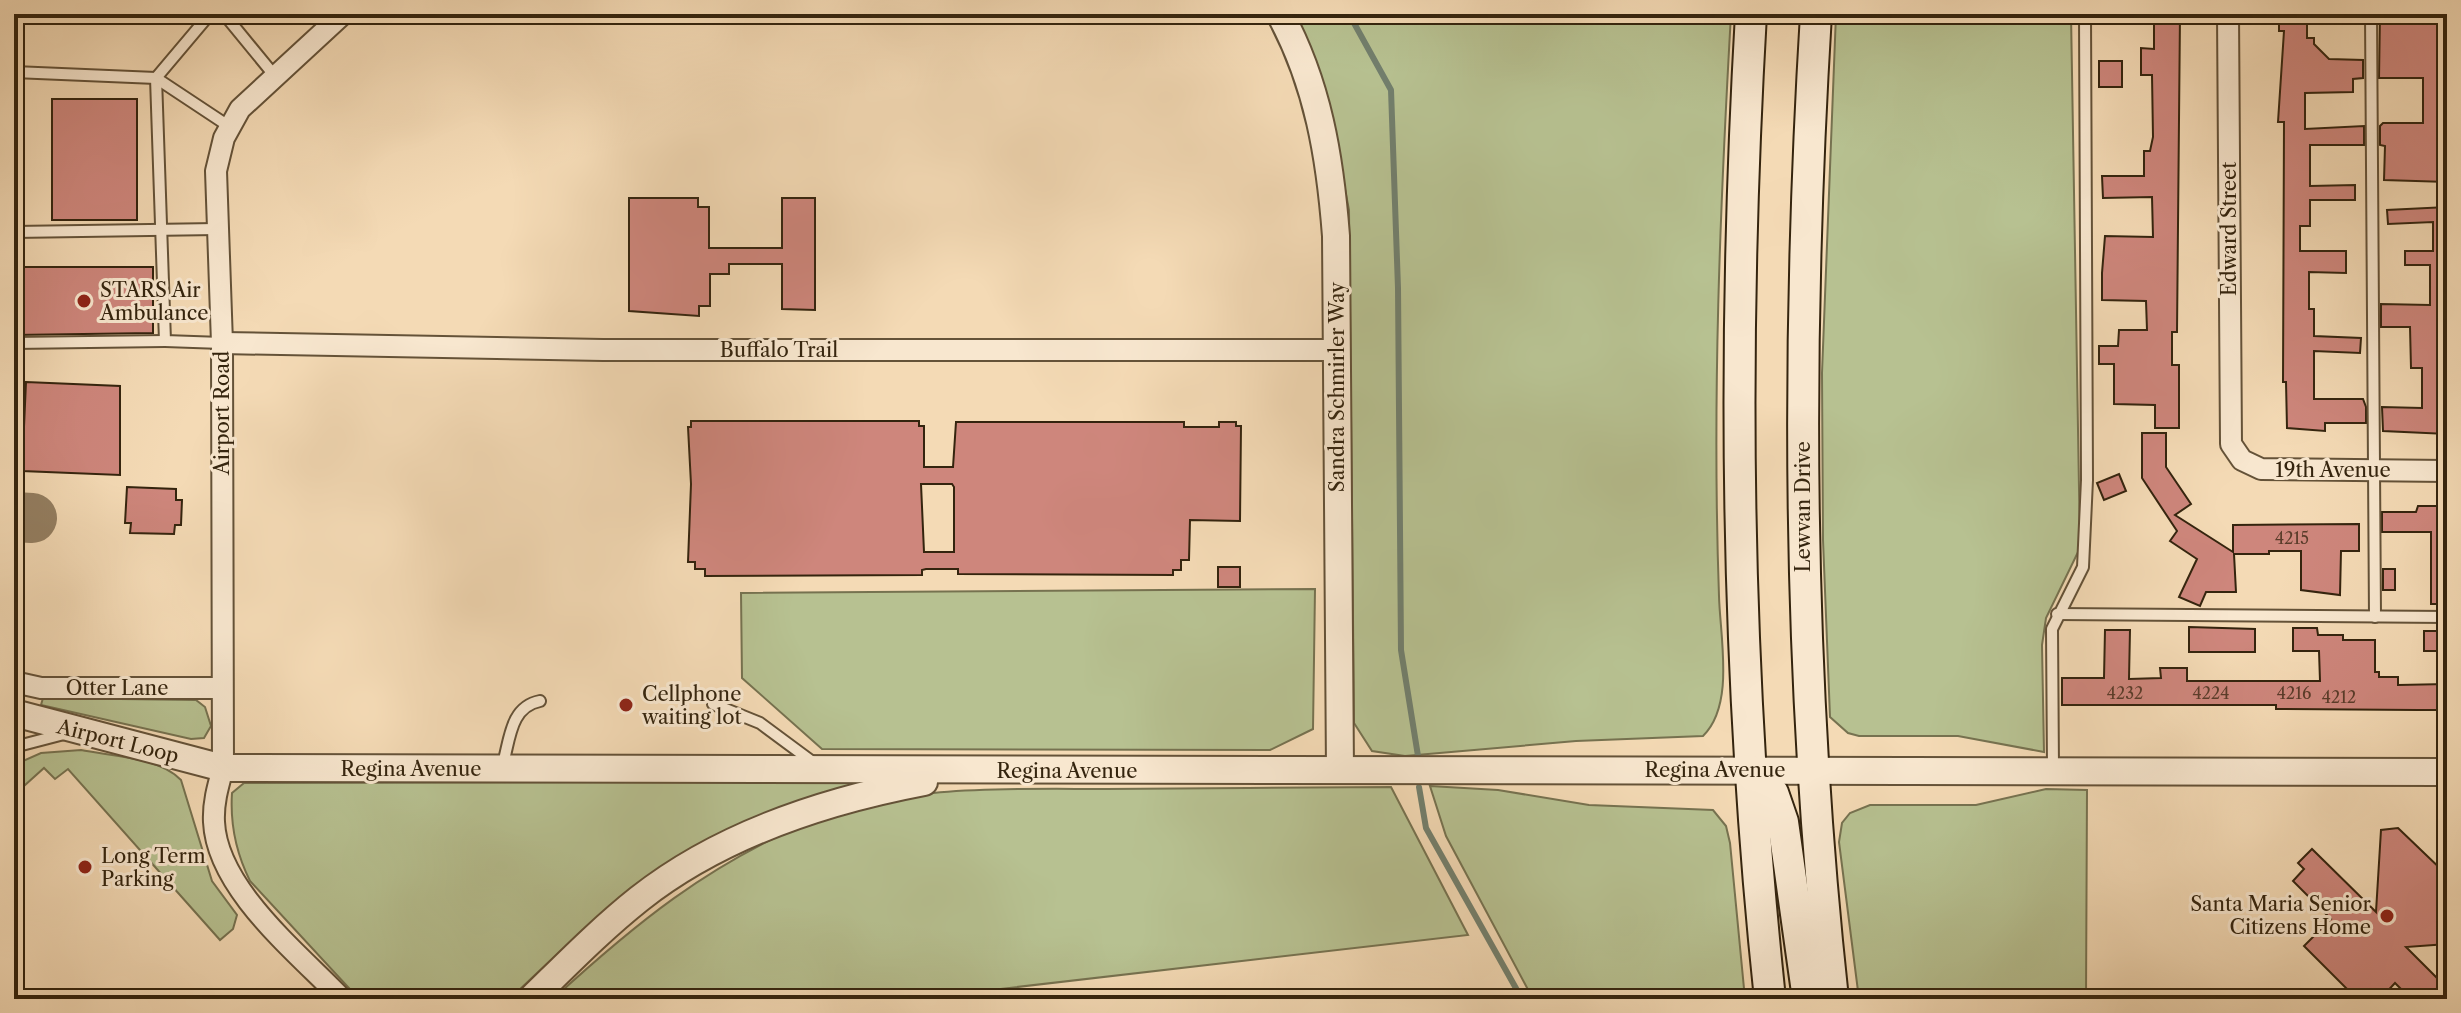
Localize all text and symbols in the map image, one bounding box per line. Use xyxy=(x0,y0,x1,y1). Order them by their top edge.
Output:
street label: Edward Street xyxy=(2217,162,2241,296)
place label: STARS Air Ambulance xyxy=(99,278,209,325)
street label: Sandra Schmirler Way xyxy=(1325,281,1349,492)
marker: STARS Air Ambulance xyxy=(75,292,93,310)
street label: Buffalo Trail xyxy=(720,338,838,362)
street label: Airport Road xyxy=(210,351,234,476)
street label: Lewvan Drive xyxy=(1791,441,1815,573)
street label: 19th Avenue xyxy=(2275,458,2391,482)
house number: 4215 xyxy=(2275,528,2309,548)
street label: Otter Lane xyxy=(66,676,168,700)
place label: Cellphone waiting lot xyxy=(641,682,741,729)
house number: 4232 xyxy=(2107,683,2143,703)
house number: 4224 xyxy=(2193,683,2229,703)
house number: 4216 xyxy=(2277,683,2311,703)
house number: 4212 xyxy=(2322,687,2356,707)
marker: Cellphone waiting lot xyxy=(617,696,635,714)
street label: Airport Loop xyxy=(54,714,181,768)
street label: Regina Avenue xyxy=(341,757,481,781)
street label: Regina Avenue xyxy=(1645,758,1785,782)
street label: Regina Avenue xyxy=(997,759,1137,783)
place label: Long Term Parking xyxy=(101,844,206,891)
marker: Long Term Parking xyxy=(76,858,94,876)
place label: Santa Maria Senior Citizens Home xyxy=(2190,892,2372,939)
marker: Santa Maria Senior Citizens Home xyxy=(2378,907,2396,925)

